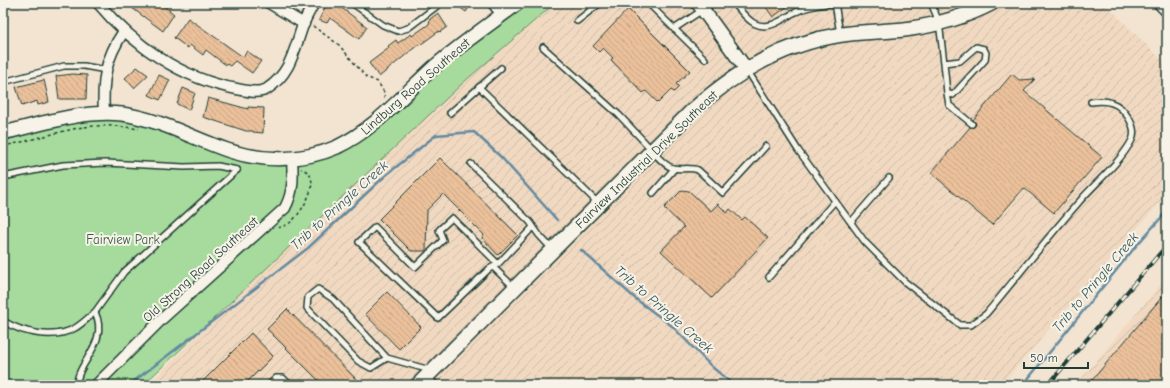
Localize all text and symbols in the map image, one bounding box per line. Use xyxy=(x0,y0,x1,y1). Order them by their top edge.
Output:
street label: Lindburg Road Southeast xyxy=(358,34,474,138)
street label: Fairview Industrial Drive Southeast xyxy=(572,87,721,231)
water label: Trib to Pringle Creek xyxy=(287,157,392,254)
street label: Old Strong Road Southeast xyxy=(140,213,262,325)
water label: Trib to Pringle Creek xyxy=(1049,229,1142,336)
park label: Fairview Park xyxy=(86,232,160,247)
water label: Trib to Pringle Creek xyxy=(611,262,717,357)
scale bar xyxy=(1024,344,1088,370)
text: 50 m xyxy=(1030,351,1058,365)

